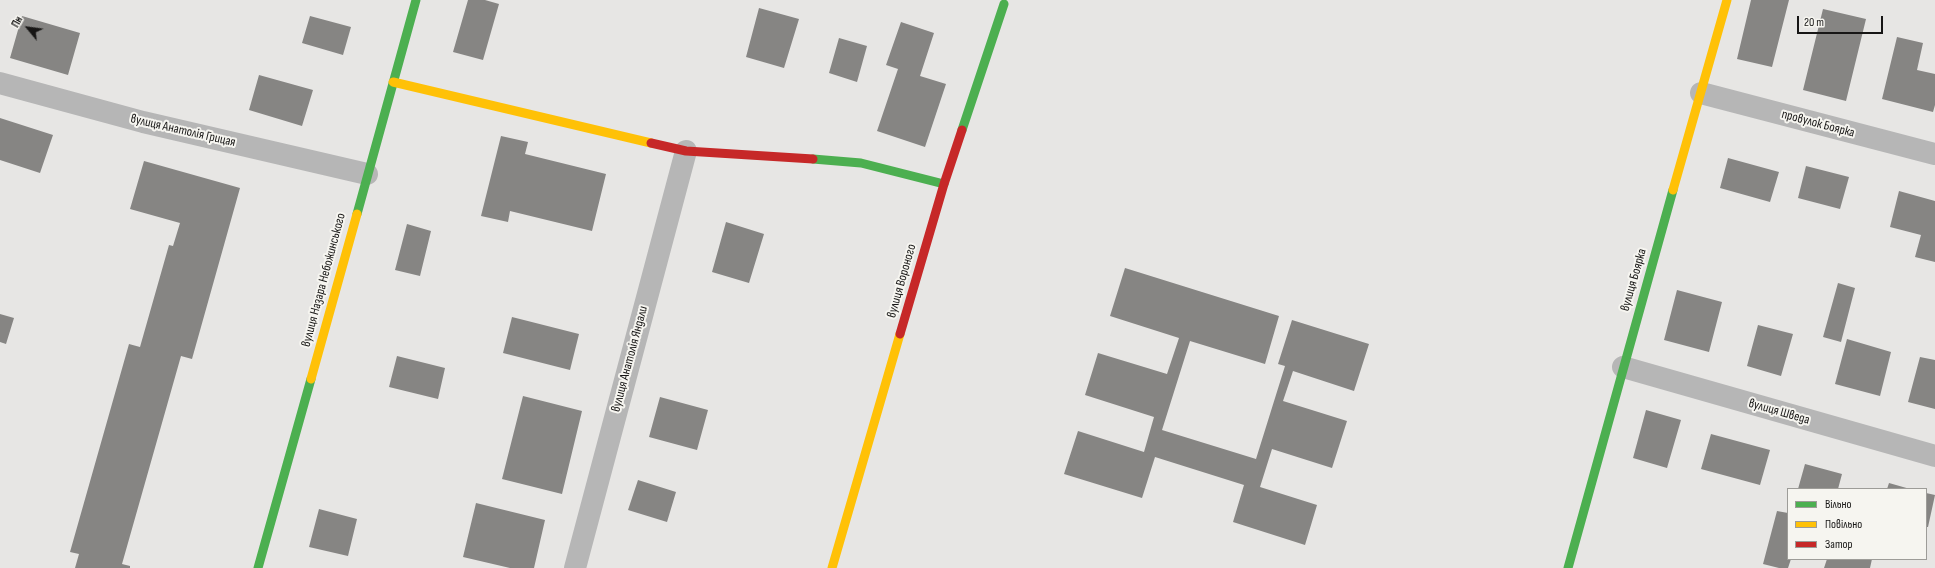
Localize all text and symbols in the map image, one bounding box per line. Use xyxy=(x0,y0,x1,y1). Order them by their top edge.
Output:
north arrow xyxy=(8,8,48,48)
scale bar xyxy=(1799,8,1885,34)
text: Пн xyxy=(9,14,25,30)
text: 20 m xyxy=(1804,15,1824,30)
street label: провулок Боярка xyxy=(1780,107,1856,141)
street label: вулиця Анатолія Грицая xyxy=(129,111,237,151)
street label: вулиця Назара Небожинського xyxy=(299,211,349,349)
street label: вулиця Вороного xyxy=(884,242,920,320)
street label: вулиця Боярка xyxy=(1618,247,1650,313)
street label: вулиця Анатолія Яндали xyxy=(608,304,652,414)
street label: вулиця Шведа xyxy=(1747,396,1811,428)
legend xyxy=(1787,488,1927,560)
text: Вільно xyxy=(1825,497,1851,512)
text: Повільно xyxy=(1825,517,1862,532)
text: Затор xyxy=(1825,537,1853,552)

